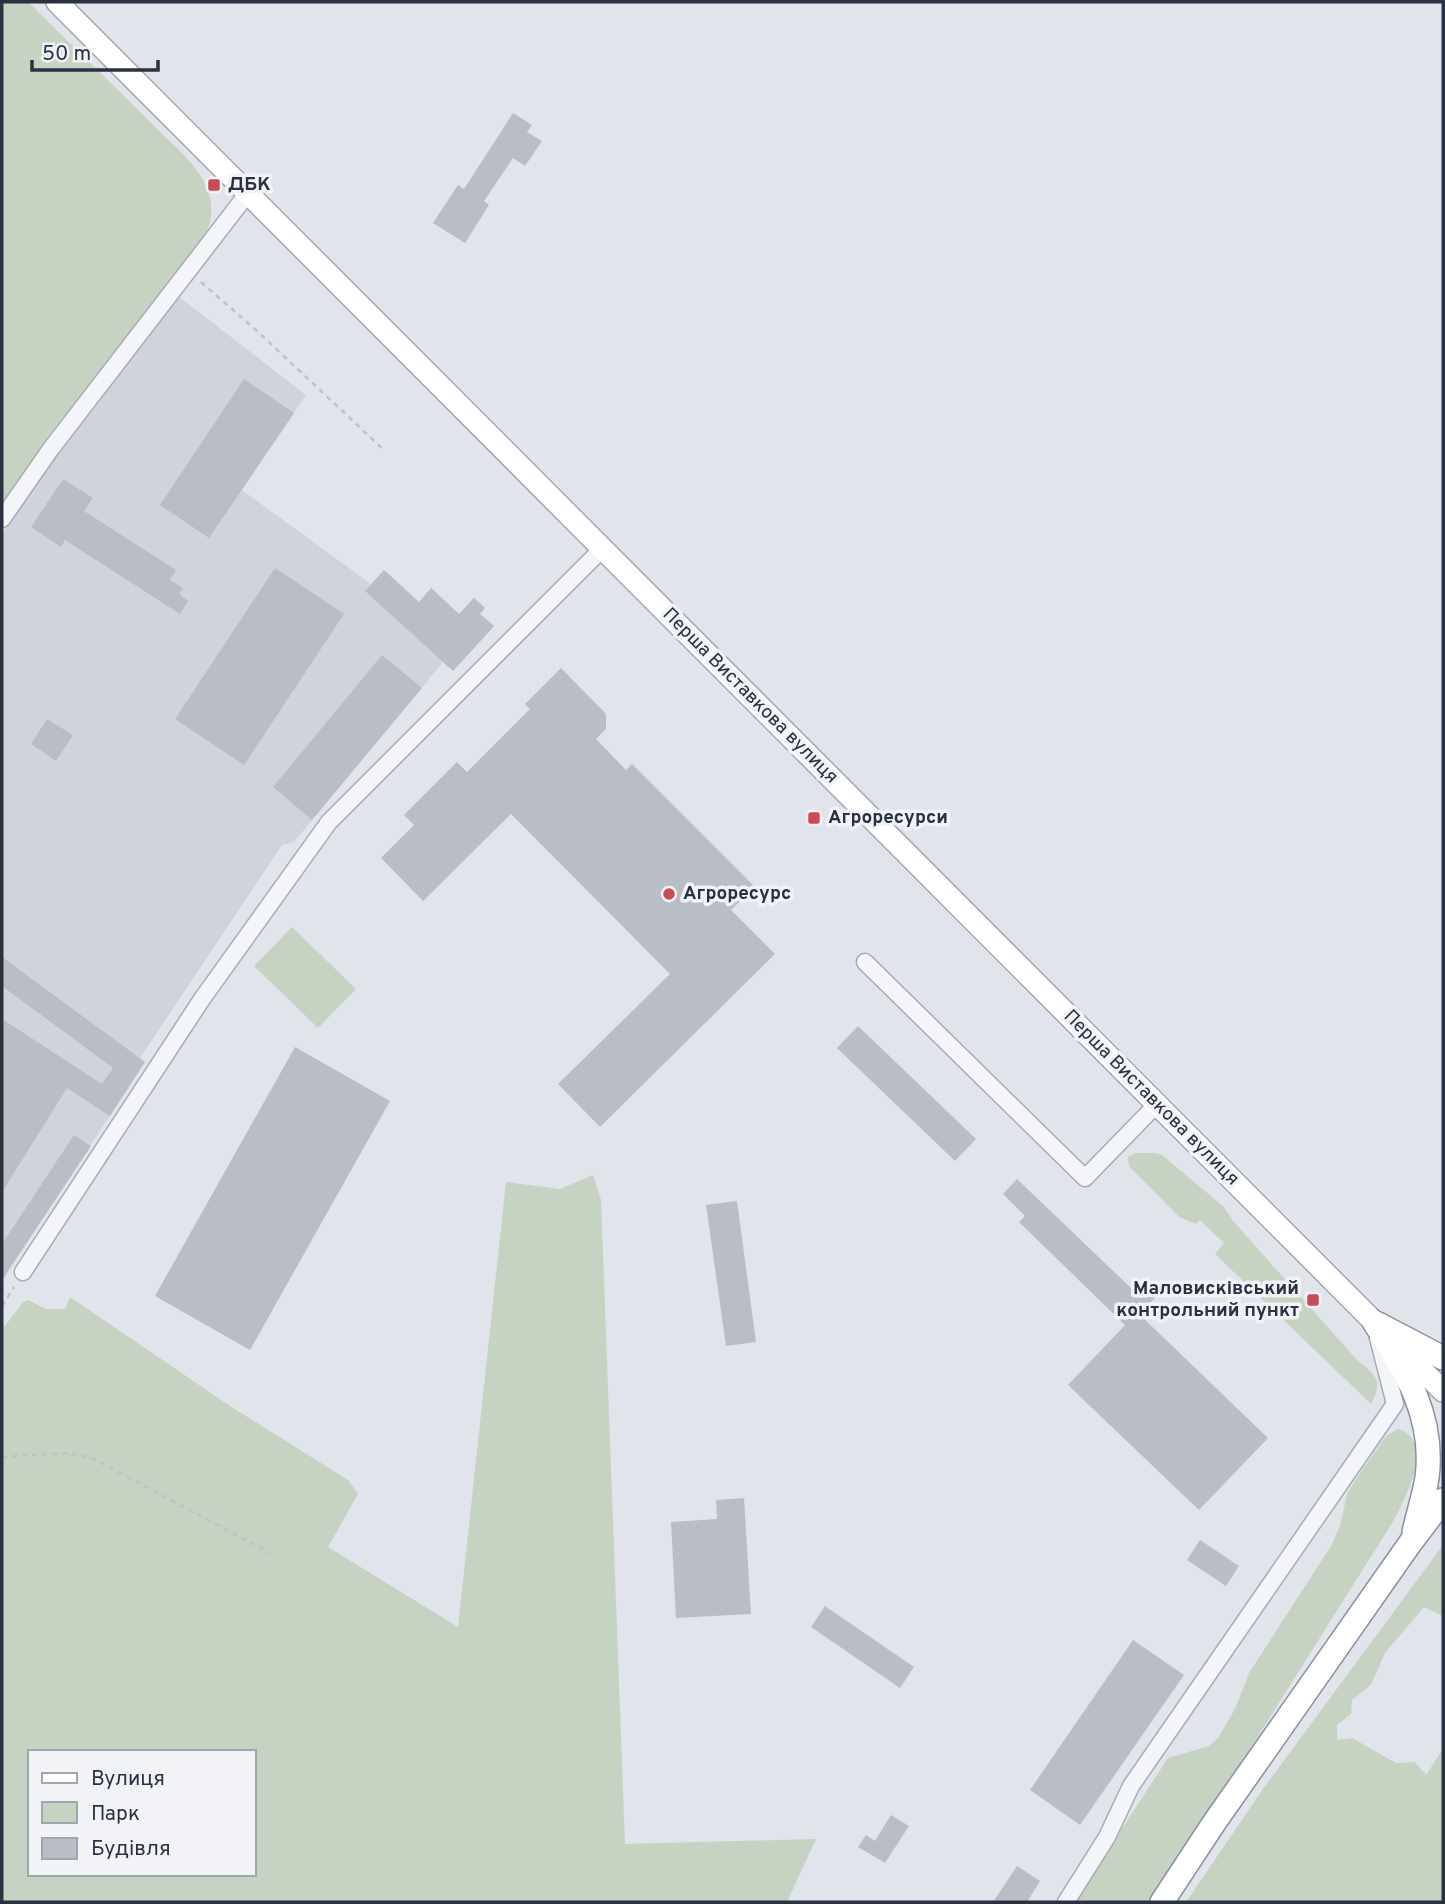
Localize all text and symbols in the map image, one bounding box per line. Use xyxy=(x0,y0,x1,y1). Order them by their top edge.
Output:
scale bar xyxy=(32,28,158,72)
text: 50 m xyxy=(42,41,91,68)
place label: ДБК xyxy=(228,173,271,197)
marker: ДБК xyxy=(206,177,222,193)
street label: Перша Виставкова вулиця xyxy=(657,603,843,789)
place label: Агроресурси xyxy=(828,806,948,830)
marker: Агроресурси xyxy=(806,810,822,826)
place label: Агроресурс xyxy=(683,882,791,906)
marker: Агроресурс xyxy=(661,886,677,902)
street label: Перша Виставкова вулиця xyxy=(1058,1005,1244,1191)
place label: Маловисківський контрольний пункт xyxy=(1116,1277,1299,1323)
marker: Маловисківський контрольний пункт xyxy=(1305,1292,1321,1308)
legend xyxy=(28,1750,256,1876)
text: Вулиця xyxy=(91,1766,165,1793)
text: Парк xyxy=(91,1801,140,1828)
text: Будівля xyxy=(91,1836,171,1863)

